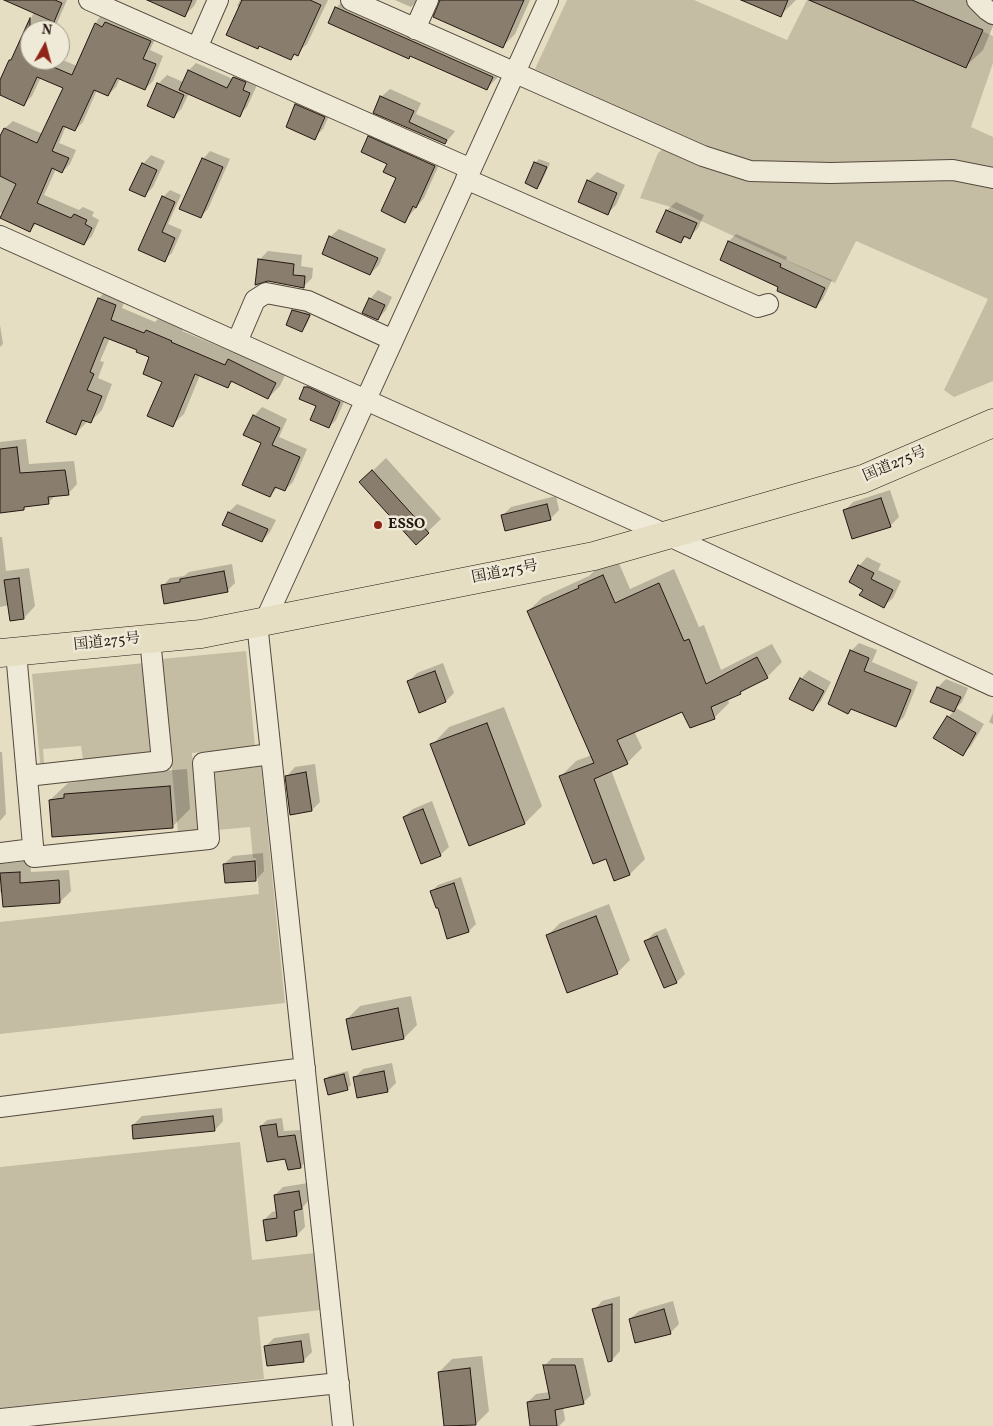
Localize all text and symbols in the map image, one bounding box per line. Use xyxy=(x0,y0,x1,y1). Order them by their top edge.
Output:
north arrow xyxy=(20,20,70,70)
text: N xyxy=(41,21,53,41)
street label: 国道275号 xyxy=(861,444,929,486)
place label: ESSO xyxy=(388,516,425,534)
marker: ESSO xyxy=(372,519,384,531)
street label: 国道275号 xyxy=(470,558,540,588)
street label: 国道275号 xyxy=(73,631,141,655)

